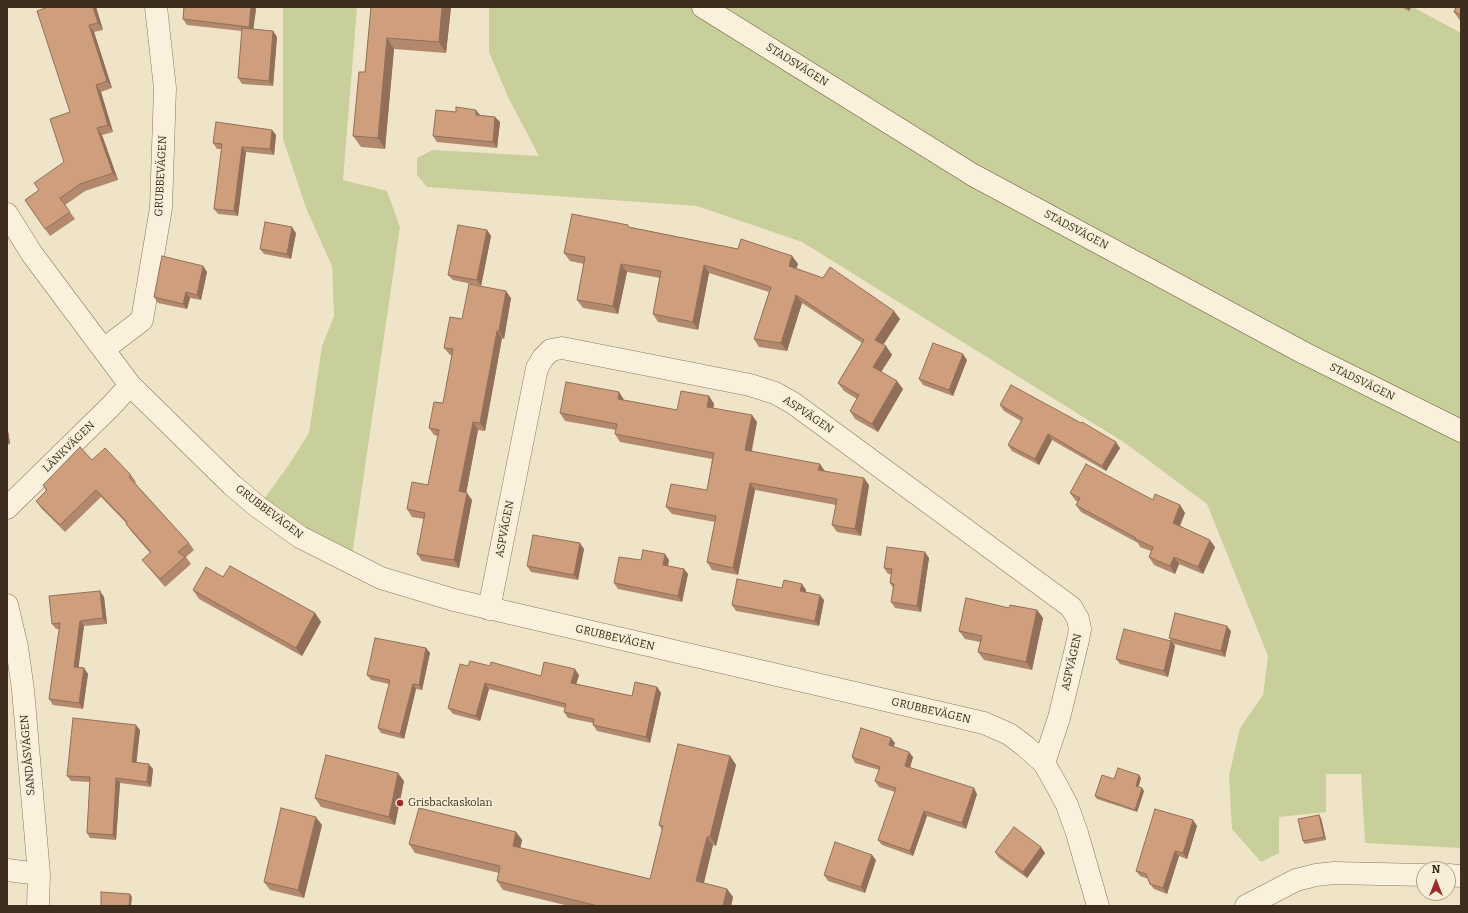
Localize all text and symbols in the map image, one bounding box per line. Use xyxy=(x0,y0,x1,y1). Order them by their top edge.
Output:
street label: STADSVÄGEN xyxy=(763,41,831,89)
street label: GRUBBEVÄGEN xyxy=(152,135,170,217)
street label: STADSVÄGEN xyxy=(1042,208,1110,252)
street label: STADSVÄGEN xyxy=(1327,361,1397,403)
street label: ASPVÄGEN xyxy=(780,393,836,437)
street label: LÄNKVÄGEN xyxy=(40,419,98,475)
street label: GRUBBEVÄGEN xyxy=(233,482,305,542)
street label: ASPVÄGEN xyxy=(493,499,517,559)
street label: GRUBBEVÄGEN xyxy=(574,622,656,654)
street label: ASPVÄGEN xyxy=(1059,632,1085,692)
street label: GRUBBEVÄGEN xyxy=(890,695,972,727)
street label: SANDÅSVÄGEN xyxy=(18,714,38,796)
place label: Grisbackaskolan xyxy=(408,796,493,810)
marker: Grisbackaskolan xyxy=(395,798,405,808)
north arrow xyxy=(1416,861,1456,901)
text: N xyxy=(1432,863,1440,876)

